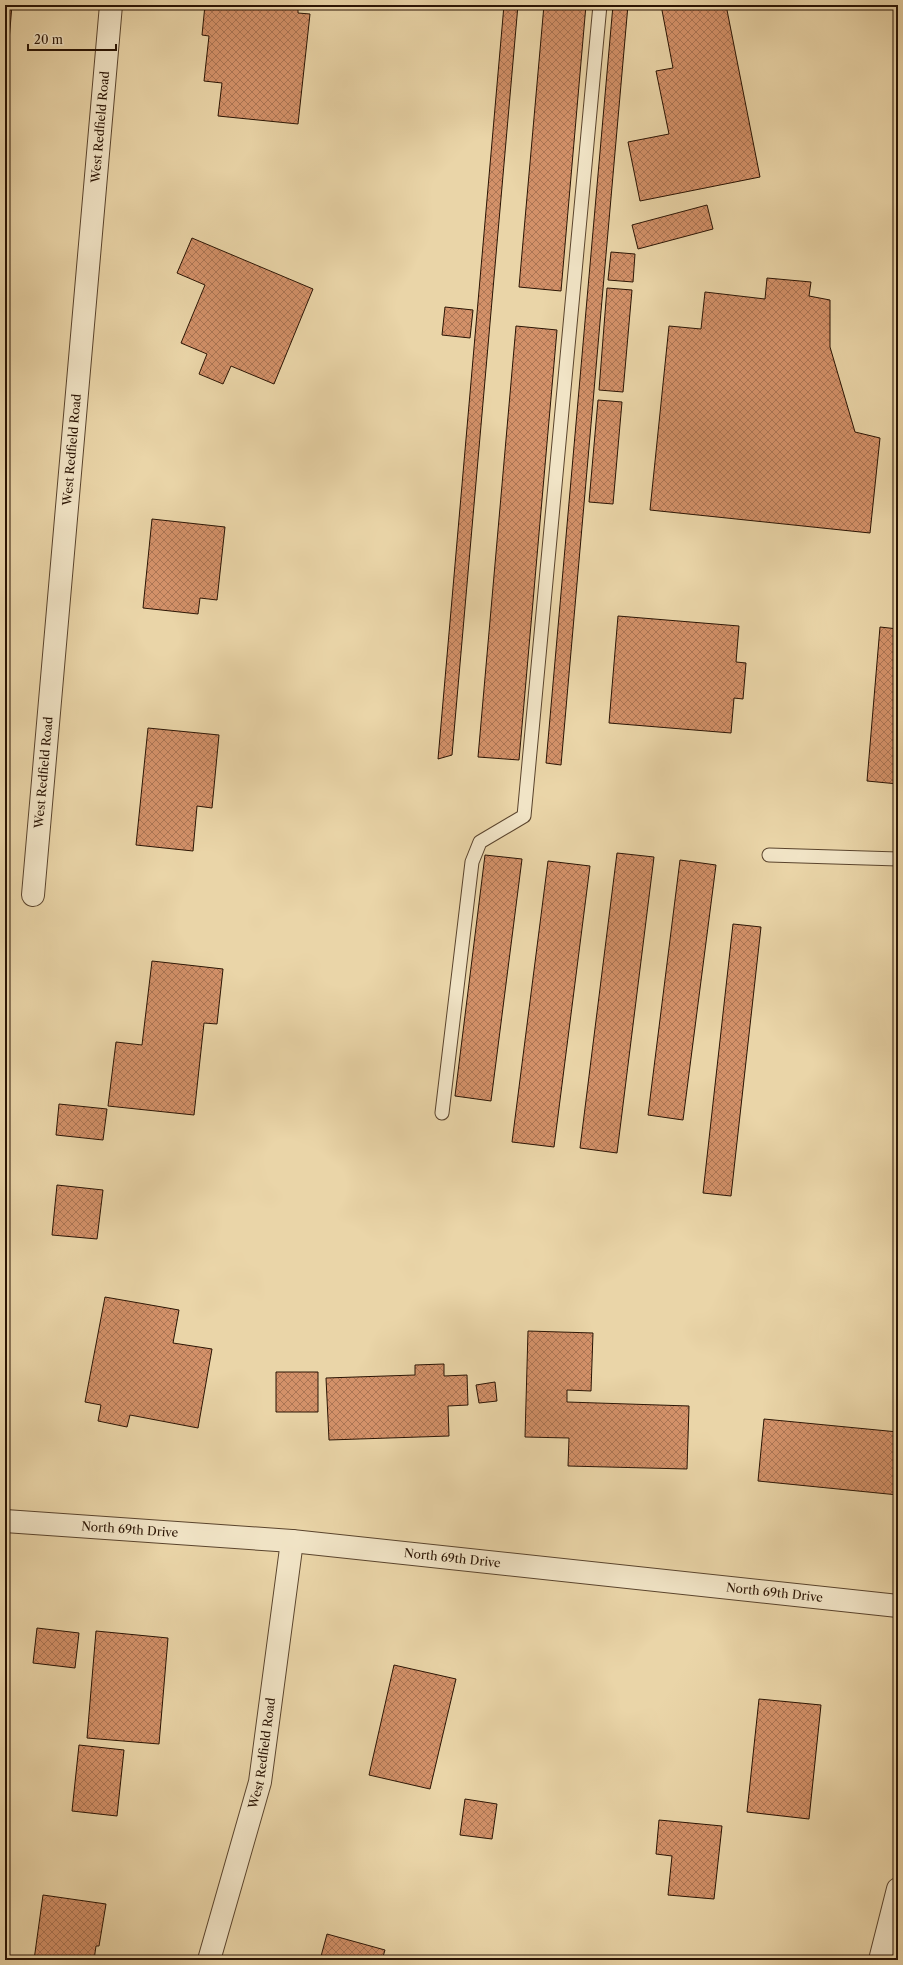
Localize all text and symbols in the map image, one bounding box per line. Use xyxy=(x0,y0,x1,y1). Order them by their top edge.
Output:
scale bar xyxy=(28,26,116,52)
text: 20 m xyxy=(34,32,63,47)
street label: West Redfield Road xyxy=(87,70,112,185)
street label: West Redfield Road xyxy=(59,392,84,507)
street label: West Redfield Road xyxy=(31,715,56,830)
street label: North 69th Drive xyxy=(81,1518,179,1540)
street label: North 69th Drive xyxy=(403,1545,502,1570)
street label: North 69th Drive xyxy=(725,1580,824,1605)
street label: West Redfield Road xyxy=(245,1696,278,1811)

